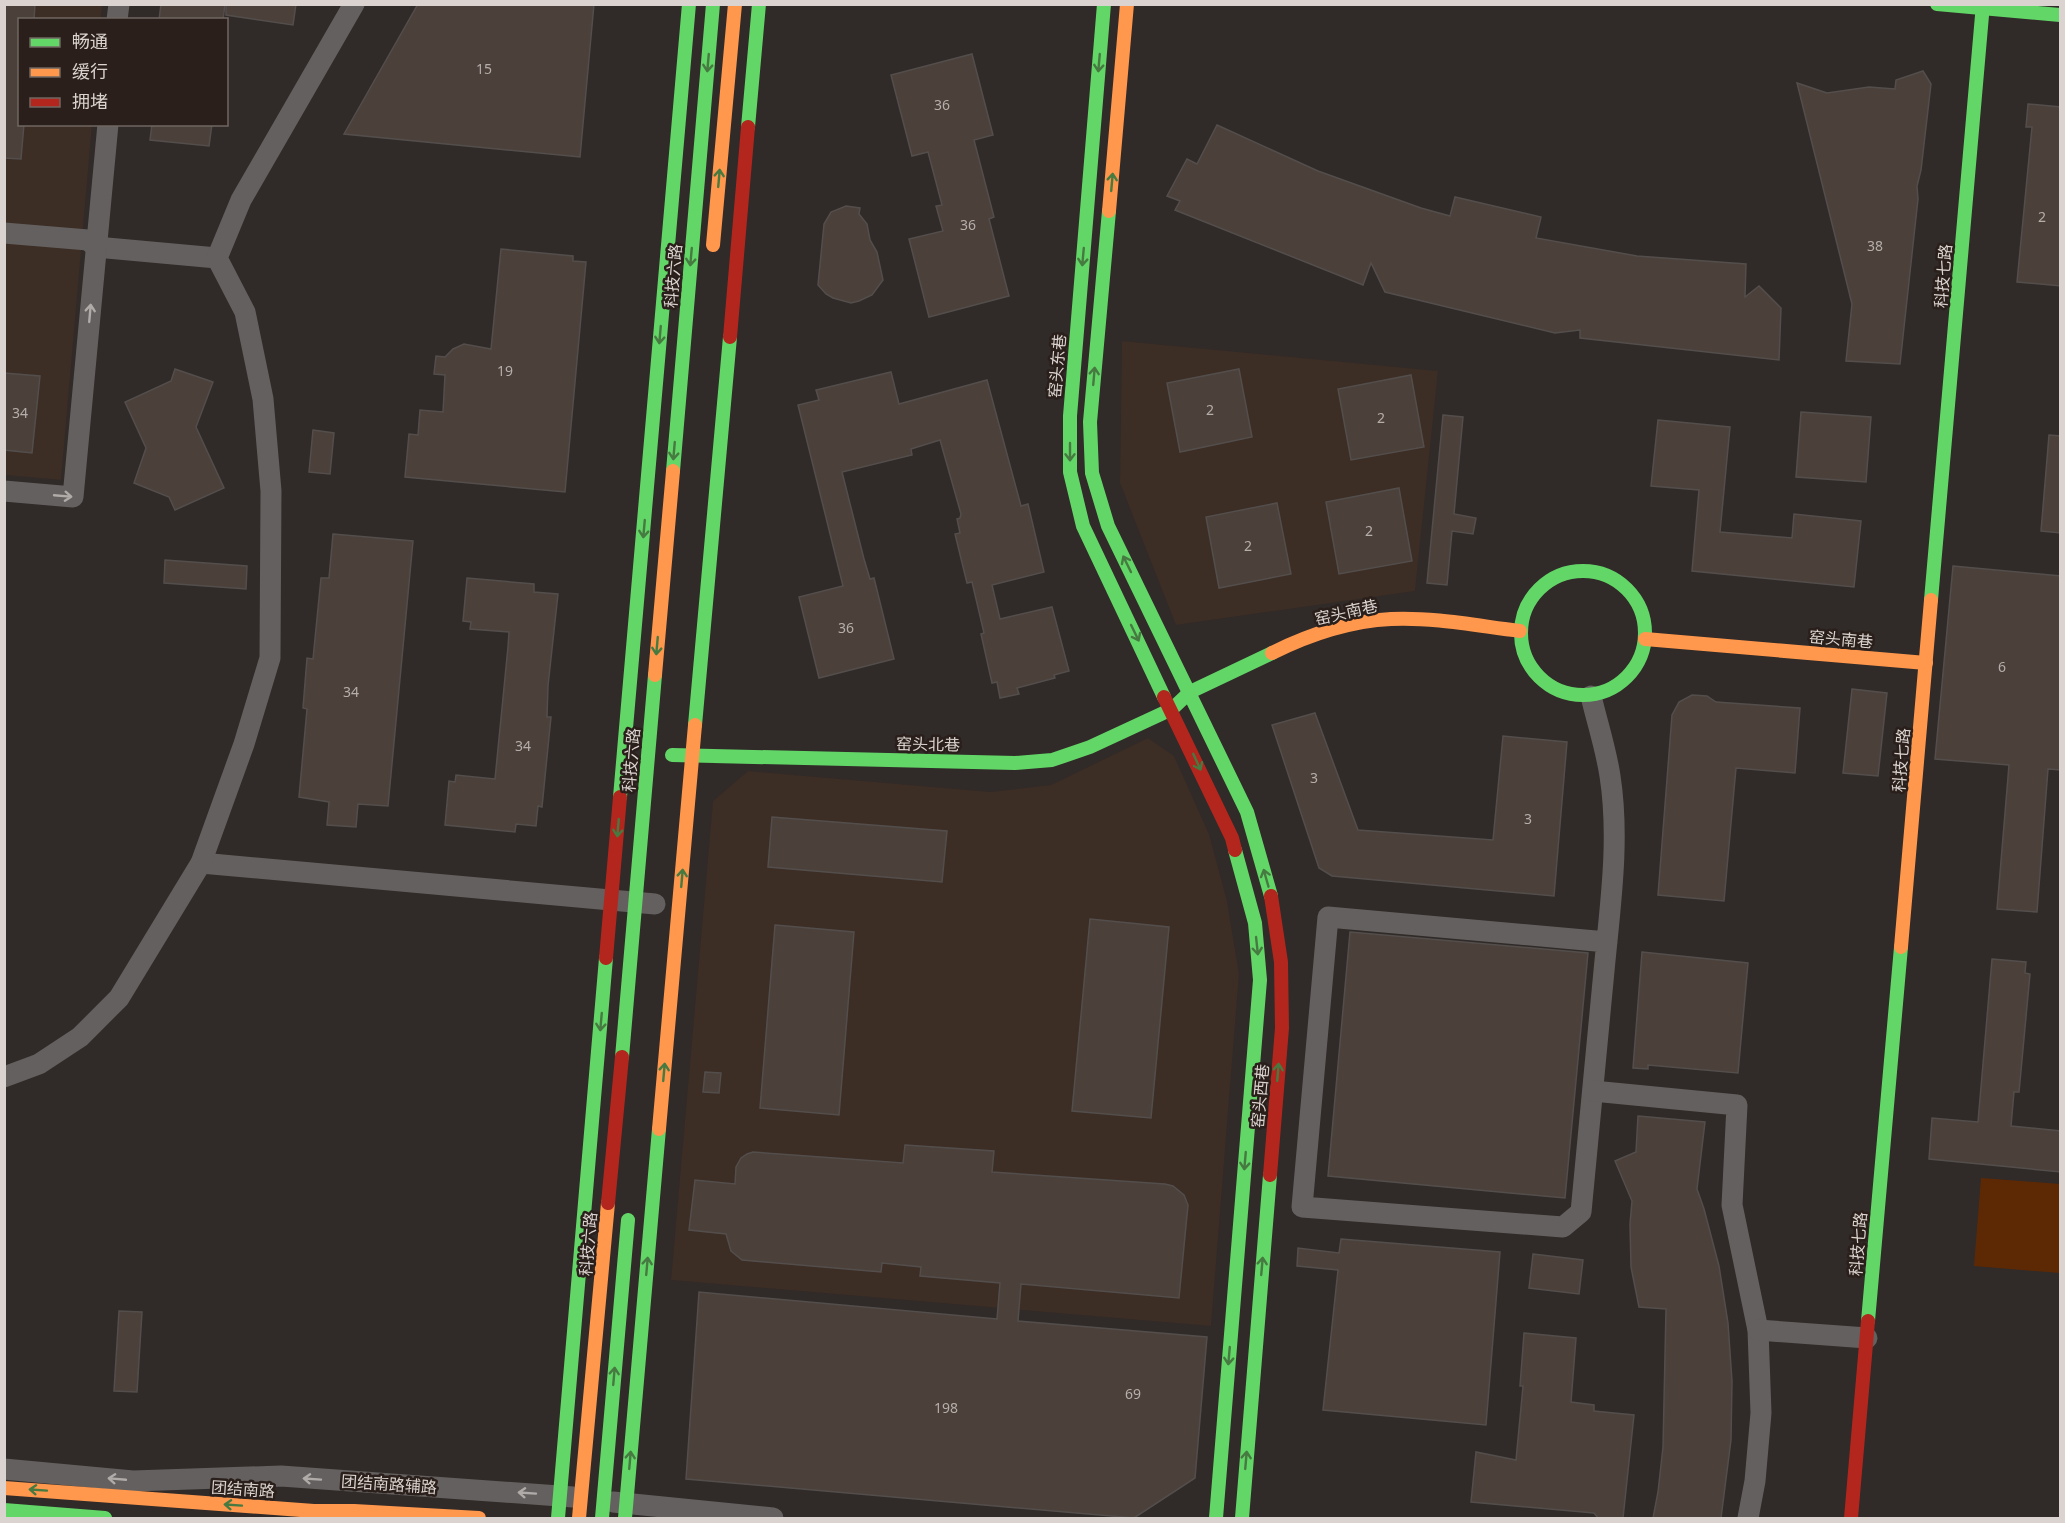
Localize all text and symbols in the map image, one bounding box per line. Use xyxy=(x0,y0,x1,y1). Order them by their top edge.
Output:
legend xyxy=(18,18,228,126)
text: 畅通 xyxy=(72,29,108,53)
one-way arrow xyxy=(702,52,713,72)
one-way arrow xyxy=(1093,52,1104,72)
text: 缓行 xyxy=(72,59,108,83)
house number: 15 xyxy=(476,59,492,78)
text: 拥堵 xyxy=(72,89,108,113)
house number: 36 xyxy=(934,95,950,114)
one-way arrow xyxy=(714,169,725,189)
one-way arrow xyxy=(1107,173,1118,193)
house number: 2 xyxy=(2038,207,2046,226)
house number: 36 xyxy=(960,215,976,234)
house number: 38 xyxy=(1867,236,1883,255)
street label: 科技六路 xyxy=(659,243,687,309)
street label: 科技七路 xyxy=(1929,243,1957,309)
one-way arrow xyxy=(685,247,696,267)
one-way arrow xyxy=(1077,247,1088,267)
one-way arrow xyxy=(85,304,96,324)
one-way arrow xyxy=(654,324,665,344)
street label: 窑头东巷 xyxy=(1043,333,1071,399)
house number: 19 xyxy=(497,361,513,380)
one-way arrow xyxy=(1089,367,1100,387)
house number: 2 xyxy=(1206,400,1214,419)
house number: 34 xyxy=(12,403,28,422)
house number: 2 xyxy=(1377,408,1385,427)
one-way arrow xyxy=(668,441,679,461)
one-way arrow xyxy=(1064,441,1076,461)
one-way arrow xyxy=(52,491,72,502)
one-way arrow xyxy=(638,519,649,539)
house number: 2 xyxy=(1365,521,1373,540)
house number: 2 xyxy=(1244,536,1252,555)
one-way arrow xyxy=(1121,556,1132,574)
street label: 窑头南巷 xyxy=(1312,594,1380,630)
house number: 36 xyxy=(838,618,854,637)
one-way arrow xyxy=(1130,623,1142,641)
street label: 窑头南巷 xyxy=(1808,625,1874,653)
one-way arrow xyxy=(652,635,663,655)
house number: 6 xyxy=(1998,657,2006,676)
house number: 34 xyxy=(343,682,359,701)
street label: 科技六路 xyxy=(617,727,645,793)
street label: 科技七路 xyxy=(1887,727,1915,793)
street label: 窑头北巷 xyxy=(896,732,960,756)
house number: 34 xyxy=(515,736,531,755)
one-way arrow xyxy=(1192,752,1203,770)
house number: 3 xyxy=(1310,768,1318,787)
house number: 3 xyxy=(1524,809,1532,828)
one-way arrow xyxy=(612,818,623,837)
one-way arrow xyxy=(677,868,688,888)
one-way arrow xyxy=(1260,869,1271,888)
one-way arrow xyxy=(1252,936,1263,956)
one-way arrow xyxy=(595,1012,606,1032)
one-way arrow xyxy=(659,1062,670,1082)
one-way arrow xyxy=(1273,1062,1284,1082)
street label: 窑头西巷 xyxy=(1246,1063,1274,1129)
one-way arrow xyxy=(1240,1151,1251,1171)
street label: 科技六路 xyxy=(574,1211,602,1277)
street label: 科技七路 xyxy=(1844,1211,1872,1277)
one-way arrow xyxy=(1257,1256,1268,1276)
one-way arrow xyxy=(642,1257,653,1276)
one-way arrow xyxy=(1223,1345,1234,1365)
one-way arrow xyxy=(609,1367,620,1387)
house number: 69 xyxy=(1125,1384,1141,1403)
house number: 198 xyxy=(934,1398,958,1417)
one-way arrow xyxy=(625,1451,636,1471)
one-way arrow xyxy=(1241,1451,1252,1471)
street label: 团结南路辅路 xyxy=(340,1470,438,1498)
one-way arrow xyxy=(302,1473,322,1484)
one-way arrow xyxy=(107,1474,127,1485)
street label: 团结南路 xyxy=(210,1476,276,1502)
one-way arrow xyxy=(29,1484,49,1495)
one-way arrow xyxy=(518,1488,537,1499)
one-way arrow xyxy=(223,1499,243,1510)

